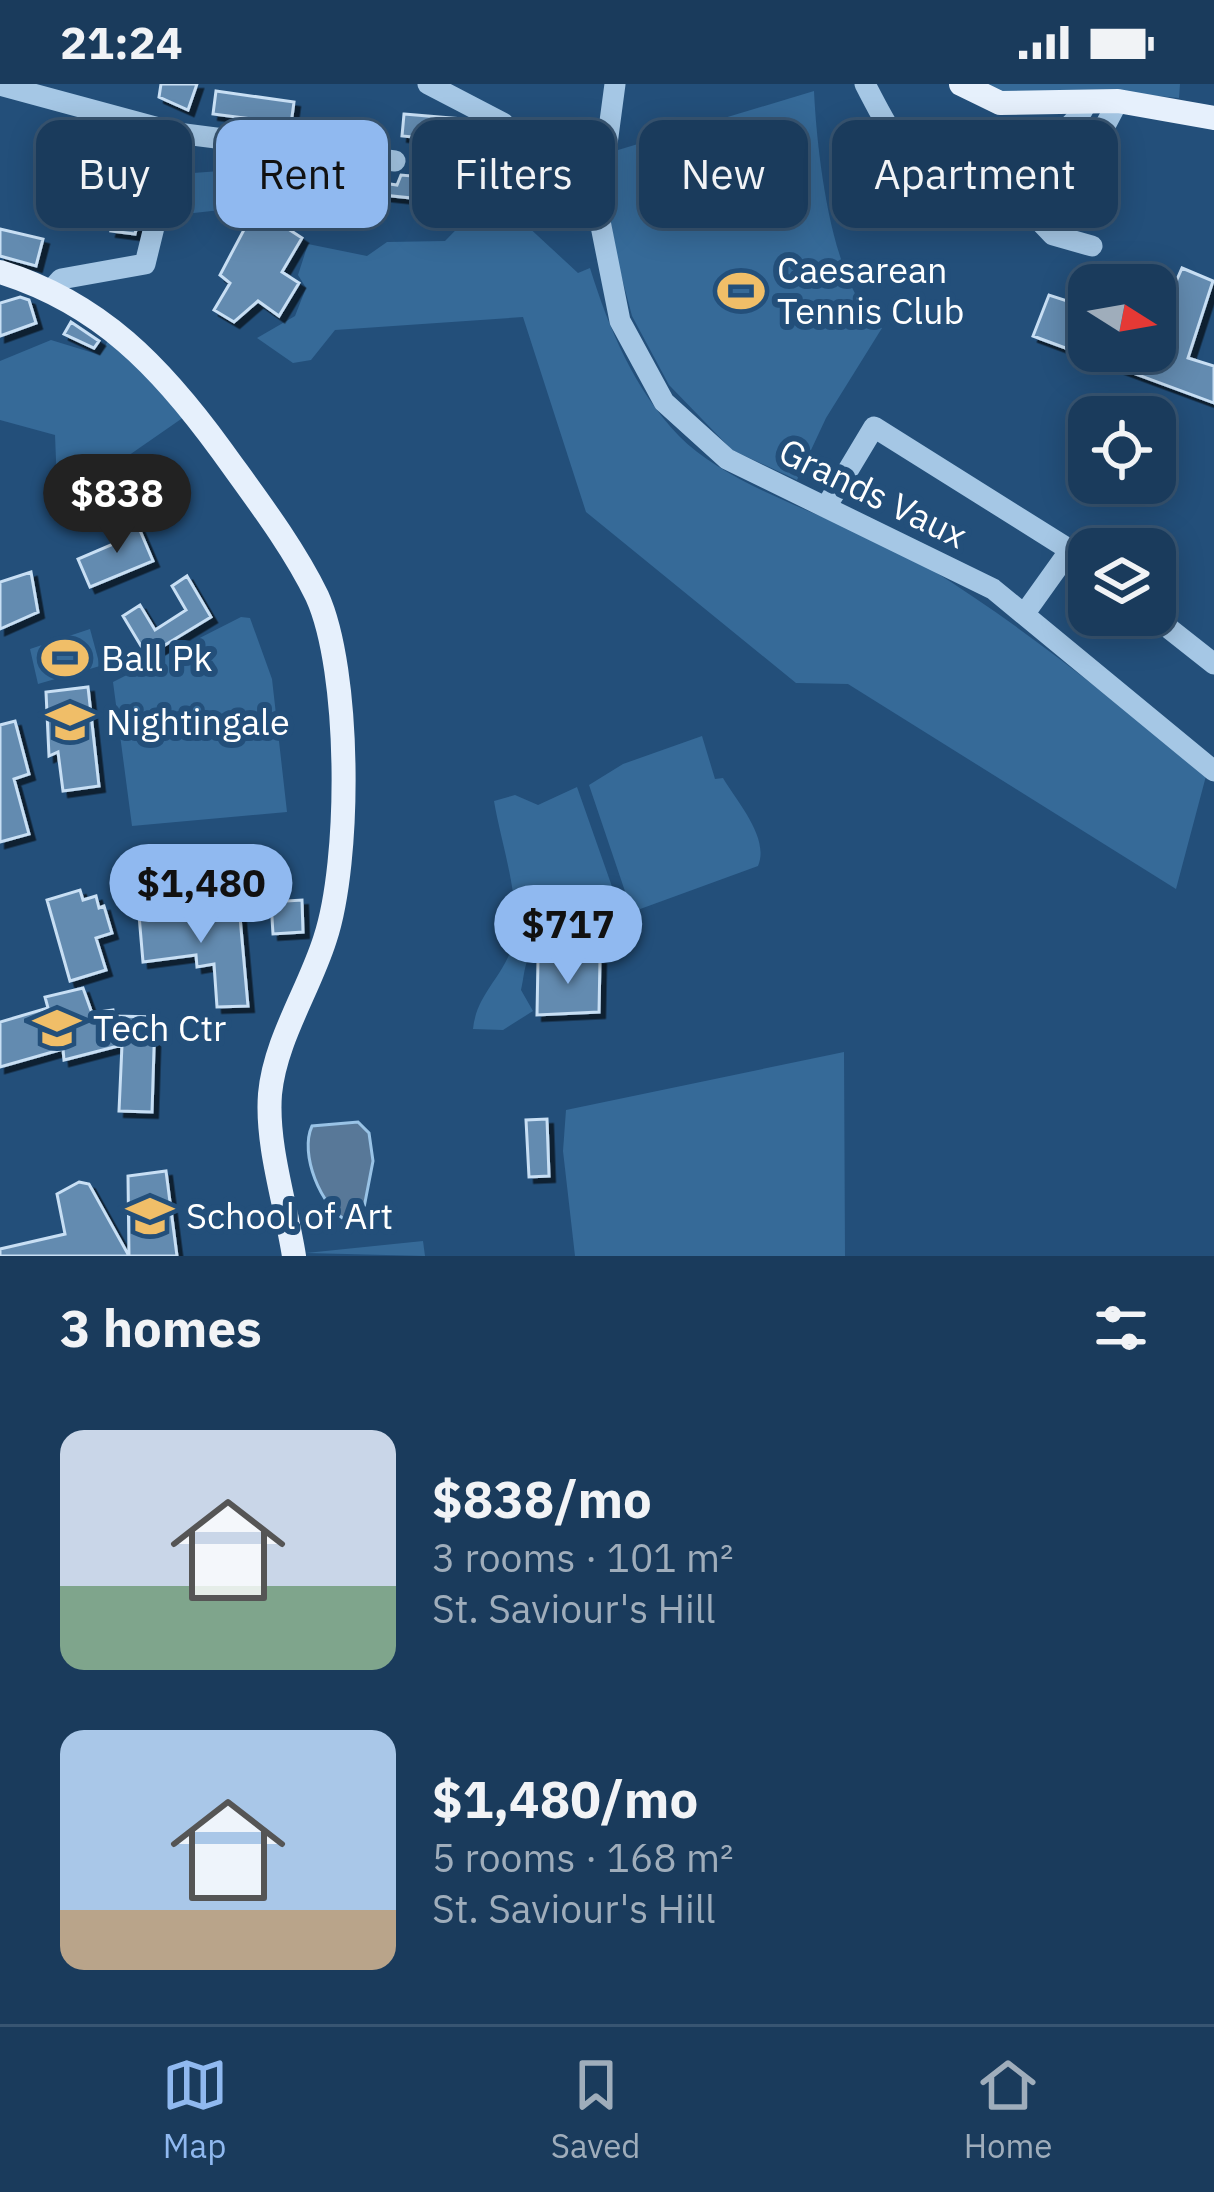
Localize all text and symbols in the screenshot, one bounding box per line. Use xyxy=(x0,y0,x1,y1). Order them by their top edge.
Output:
text: 21:24 xyxy=(60,13,183,71)
chip: Buy xyxy=(36,120,192,228)
chip: Rent xyxy=(216,120,388,228)
chip: Filters xyxy=(412,120,615,228)
chip: New xyxy=(639,120,808,228)
chip: Apartment xyxy=(832,120,1118,228)
place label: Caesarean Tennis Club xyxy=(777,246,964,334)
north arrow xyxy=(1068,264,1176,372)
map controls xyxy=(1068,264,1176,636)
sports icon: Caesarean Tennis Club xyxy=(716,266,766,316)
button: locate xyxy=(1068,396,1176,504)
street label: Grands Vaux xyxy=(771,427,975,558)
pin: $838 xyxy=(46,454,188,556)
text: $838 xyxy=(70,467,164,518)
button: layers xyxy=(1068,528,1176,636)
sports icon: Ball Pk xyxy=(40,633,90,683)
place label: Ball Pk xyxy=(101,634,212,681)
school or university icon: Nightingale xyxy=(45,697,95,747)
place label: Nightingale xyxy=(106,698,290,745)
pin: $1,480 xyxy=(103,844,299,946)
text: $1,480 xyxy=(136,857,266,908)
pin: $717 xyxy=(497,885,639,987)
text: $717 xyxy=(521,898,615,949)
school or university icon: Tech Ctr xyxy=(32,1003,82,1053)
place label: Tech Ctr xyxy=(93,1004,226,1051)
school or university icon: School of Art xyxy=(125,1191,175,1241)
place label: School of Art xyxy=(186,1192,393,1239)
text: 3 homes xyxy=(60,1295,262,1361)
icon: filters xyxy=(1088,1295,1154,1361)
text: $838/mo xyxy=(432,1466,652,1532)
icon: home xyxy=(156,1478,300,1622)
text: 3 rooms · 101 m² xyxy=(432,1532,734,1583)
text: St. Saviour's Hill xyxy=(432,1583,716,1634)
text: $1,480/mo xyxy=(432,1766,698,1832)
icon: home xyxy=(156,1778,300,1922)
text: 5 rooms · 168 m² xyxy=(432,1832,734,1883)
text: St. Saviour's Hill xyxy=(432,1883,716,1934)
tab: Map xyxy=(162,2052,228,2167)
tab: Saved xyxy=(551,2052,641,2167)
tab: Home xyxy=(964,2052,1052,2167)

